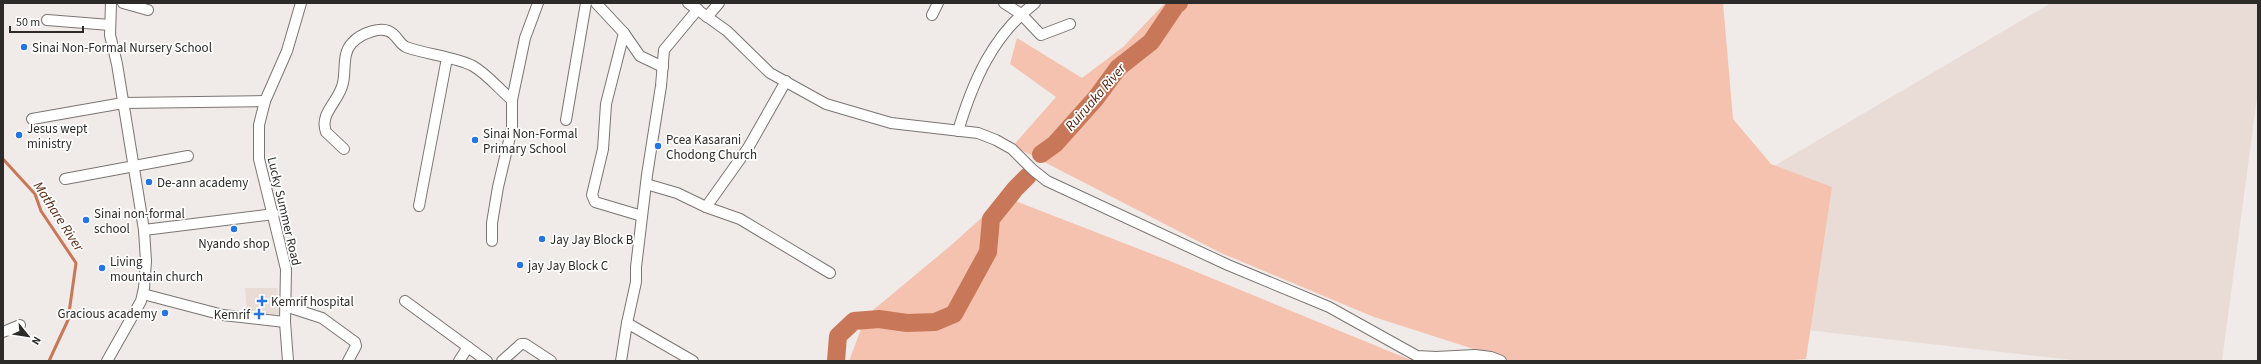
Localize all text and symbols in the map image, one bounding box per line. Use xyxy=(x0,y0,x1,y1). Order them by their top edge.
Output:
scale bar xyxy=(10,8,83,34)
text: 50 m xyxy=(16,14,40,31)
place label: Sinai Non-Formal Nursery School xyxy=(32,39,212,57)
marker: Sinai Non-Formal Nursery School xyxy=(19,42,29,52)
water label: Ruiruaka River xyxy=(1061,59,1131,136)
place label: Jesus wept ministry xyxy=(27,120,88,153)
place label: Sinai Non-Formal Primary School xyxy=(483,125,578,158)
marker: Jesus wept ministry xyxy=(14,130,24,140)
place label: Pcea Kasarani Chodong Church xyxy=(666,131,757,164)
marker: Sinai Non-Formal Primary School xyxy=(470,135,480,145)
marker: Pcea Kasarani Chodong Church xyxy=(653,141,663,151)
street label: Lucky Summer Road xyxy=(263,155,305,267)
place label: De-ann academy xyxy=(157,174,248,192)
marker: De-ann academy xyxy=(144,177,154,187)
water label: Mathare River xyxy=(28,178,89,256)
place label: Sinai non-formal school xyxy=(94,205,185,238)
marker: Sinai non-formal school xyxy=(81,215,91,225)
marker: Nyando shop xyxy=(229,224,239,234)
place label: Jay Jay Block B xyxy=(550,231,634,249)
marker: Jay Jay Block B xyxy=(537,234,547,244)
place label: Nyando shop xyxy=(198,235,270,253)
place label: Living mountain church xyxy=(110,253,203,286)
place label: jay Jay Block C xyxy=(527,257,608,275)
marker: jay Jay Block C xyxy=(515,260,525,270)
marker: Living mountain church xyxy=(97,263,107,273)
place label: Kemrif hospital xyxy=(271,293,354,311)
marker: Kemrif hospital xyxy=(256,295,268,307)
place label: Gracious academy xyxy=(58,305,157,323)
place label: Kemrif xyxy=(214,306,251,324)
marker: Gracious academy xyxy=(160,308,170,318)
marker: Kemrif xyxy=(253,308,265,320)
north arrow xyxy=(8,316,48,356)
text: N xyxy=(28,334,45,348)

